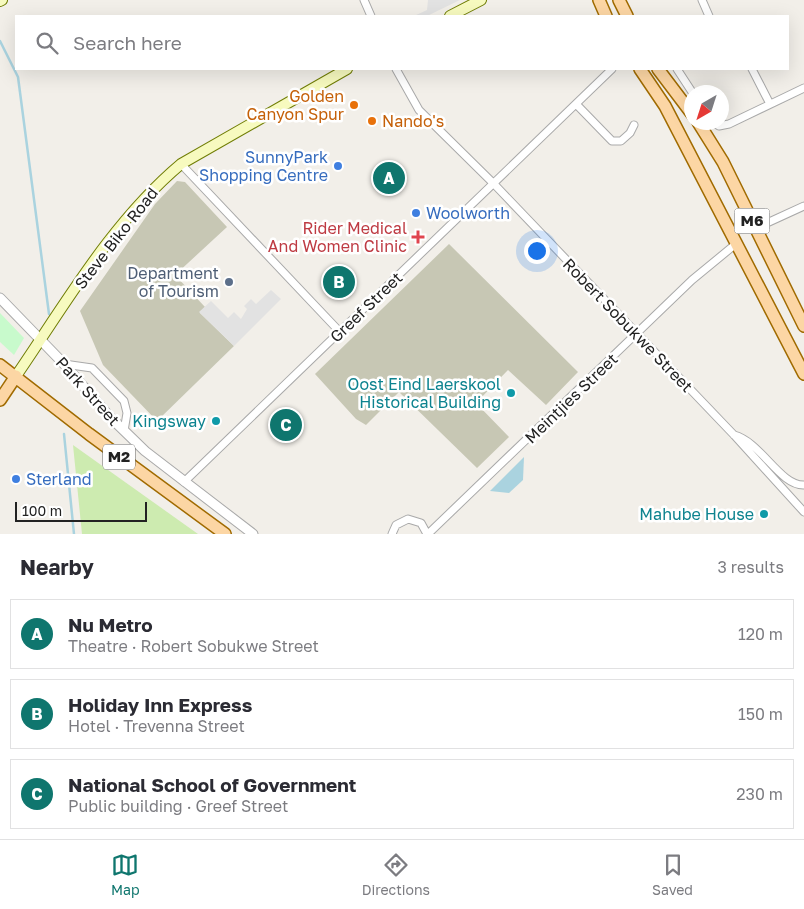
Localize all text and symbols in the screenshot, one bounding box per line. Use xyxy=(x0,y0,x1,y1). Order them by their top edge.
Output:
search box xyxy=(15,15,789,70)
icon: search xyxy=(33,29,61,57)
text: Search here xyxy=(73,31,182,54)
north arrow xyxy=(684,85,729,130)
place label: Golden Canyon Spur xyxy=(246,86,344,124)
marker: Golden Canyon Spur xyxy=(348,99,360,111)
place label: Nando's xyxy=(382,111,444,131)
marker: Nando's xyxy=(366,115,378,127)
place label: SunnyPark Shopping Centre xyxy=(199,147,328,185)
pin: A xyxy=(373,159,405,197)
marker: SunnyPark Shopping Centre xyxy=(332,160,344,172)
street label: Steve Biko Road xyxy=(70,183,162,293)
place label: Woolworth xyxy=(426,203,510,223)
marker: Woolworth xyxy=(410,207,422,219)
road number: M6 xyxy=(734,208,770,234)
place label: Rider Medical And Women Clinic xyxy=(268,218,407,256)
marker: Rider Medical And Women Clinic xyxy=(411,230,425,244)
your location xyxy=(524,238,550,264)
street label: Robert Sobukwe Street xyxy=(559,254,697,396)
place label: Department of Tourism xyxy=(127,263,219,301)
pin: B xyxy=(323,263,355,301)
street label: Greef Street xyxy=(326,268,406,346)
marker: Department of Tourism xyxy=(223,276,235,288)
street label: Meintjies Street xyxy=(520,349,622,447)
street label: Park Street xyxy=(52,352,124,430)
place label: Oost Eind Laerskool Historical Building xyxy=(348,374,501,412)
marker: Oost Eind Laerskool Historical Building xyxy=(505,387,517,399)
pin: C xyxy=(270,406,302,444)
place label: Kingsway xyxy=(132,411,206,431)
marker: Kingsway xyxy=(210,415,222,427)
road number: M2 xyxy=(103,444,135,470)
place label: Sterland xyxy=(26,469,92,489)
marker: Sterland xyxy=(10,473,22,485)
scale bar xyxy=(15,499,148,522)
text: 100 m xyxy=(22,502,62,519)
place label: Mahube House xyxy=(639,504,754,524)
marker: Mahube House xyxy=(758,508,770,520)
text: Nearby xyxy=(20,554,94,580)
text: 3 results xyxy=(717,557,784,577)
text: Nu Metro xyxy=(68,613,153,636)
text: A xyxy=(31,624,43,644)
text: 120 m xyxy=(738,624,783,644)
text: Theatre · Robert Sobukwe Street xyxy=(68,636,319,656)
text: Holiday Inn Express xyxy=(68,693,252,716)
text: B xyxy=(31,704,43,724)
text: 150 m xyxy=(738,704,783,724)
text: Hotel · Trevenna Street xyxy=(68,716,245,736)
text: National School of Government xyxy=(68,773,356,796)
text: C xyxy=(31,784,43,804)
text: 230 m xyxy=(736,784,783,804)
text: Public building · Greef Street xyxy=(68,796,288,816)
tab: Map xyxy=(111,851,140,898)
tab: Directions xyxy=(362,851,430,898)
tab: Saved xyxy=(652,851,693,898)

